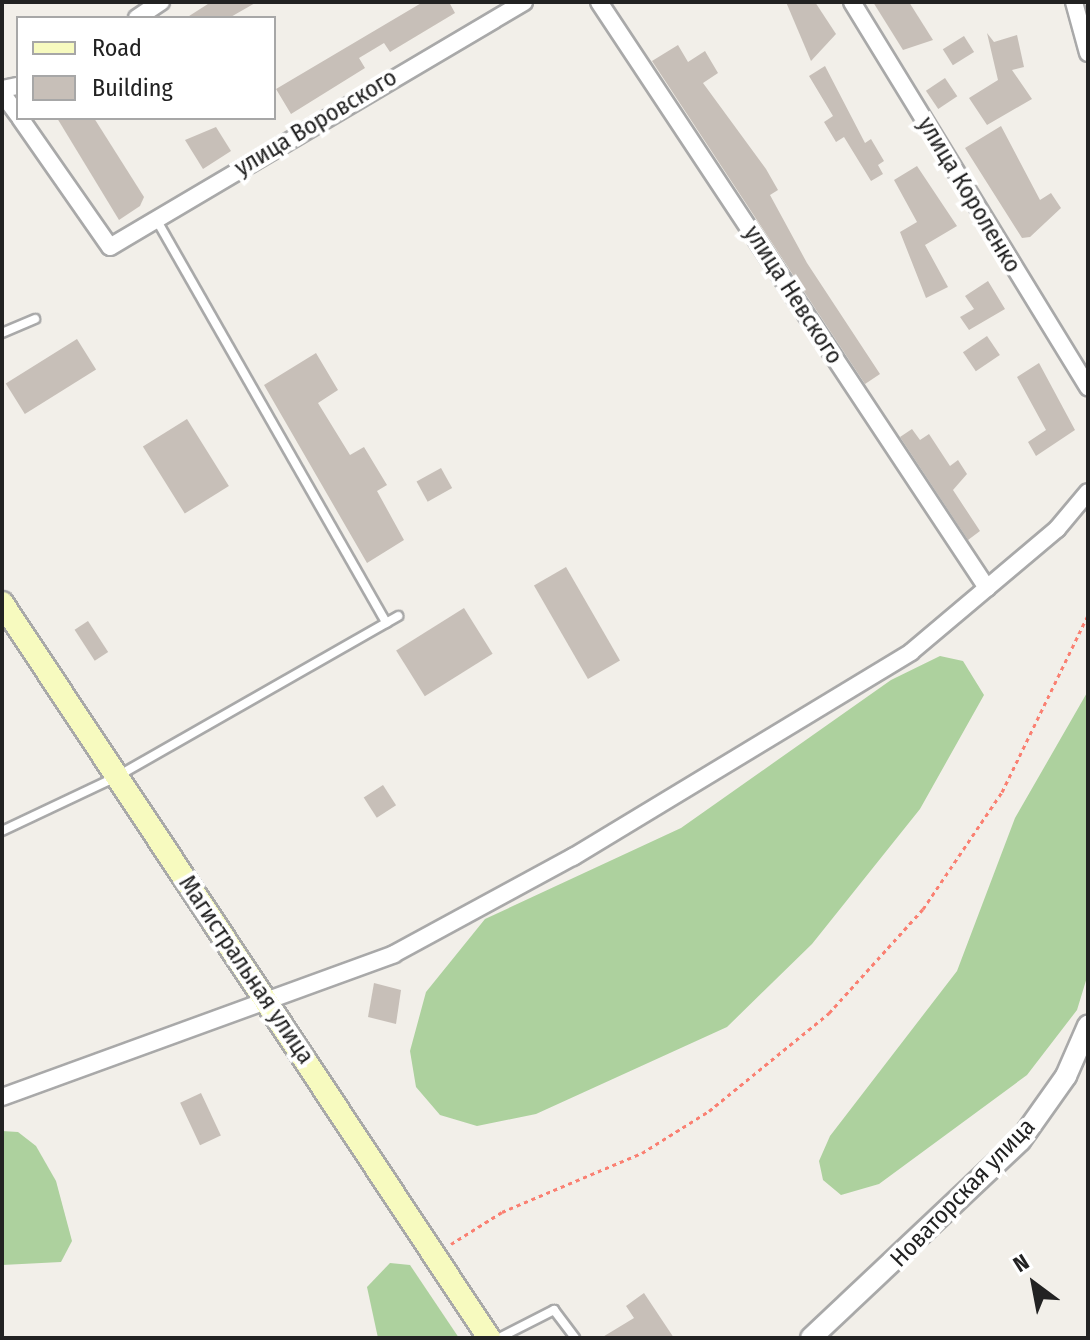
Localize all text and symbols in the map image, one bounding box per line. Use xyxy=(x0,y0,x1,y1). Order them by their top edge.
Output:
legend xyxy=(16,16,276,120)
text: Road xyxy=(92,34,142,62)
street label: улица Воровского xyxy=(230,63,402,183)
text: Building xyxy=(92,74,173,102)
street label: улица Короленко xyxy=(911,112,1027,278)
street label: улица Невского xyxy=(738,220,848,370)
street label: Магистральная улица xyxy=(172,870,320,1070)
street label: Новаторская улица xyxy=(885,1113,1041,1273)
north arrow xyxy=(994,1244,1074,1324)
text: N xyxy=(1008,1248,1034,1278)

